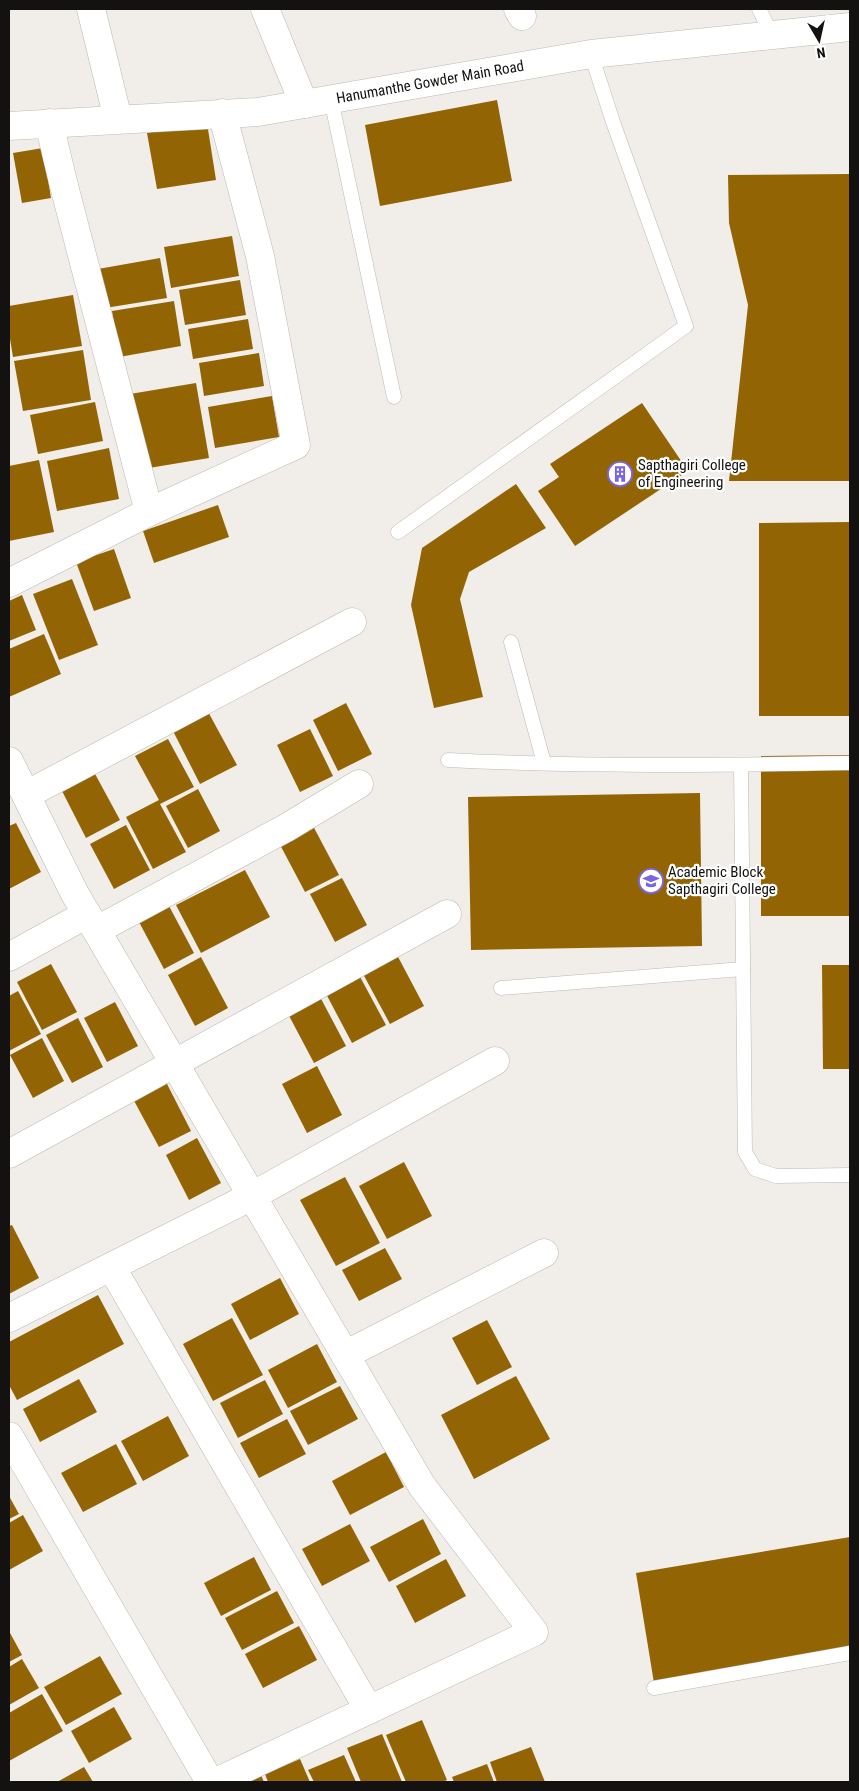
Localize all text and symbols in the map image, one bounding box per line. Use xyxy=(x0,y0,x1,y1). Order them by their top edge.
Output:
north arrow xyxy=(794,15,844,65)
text: N xyxy=(816,44,827,61)
street label: Hanumanthe Gowder Main Road xyxy=(335,57,525,107)
place label: Sapthagiri College of Engineering xyxy=(638,456,746,491)
building icon: Sapthagiri College of Engineering xyxy=(607,461,633,487)
place label: Academic Block Sapthagiri College xyxy=(668,863,776,898)
school or university icon: Academic Block Sapthagiri College xyxy=(638,868,664,894)

